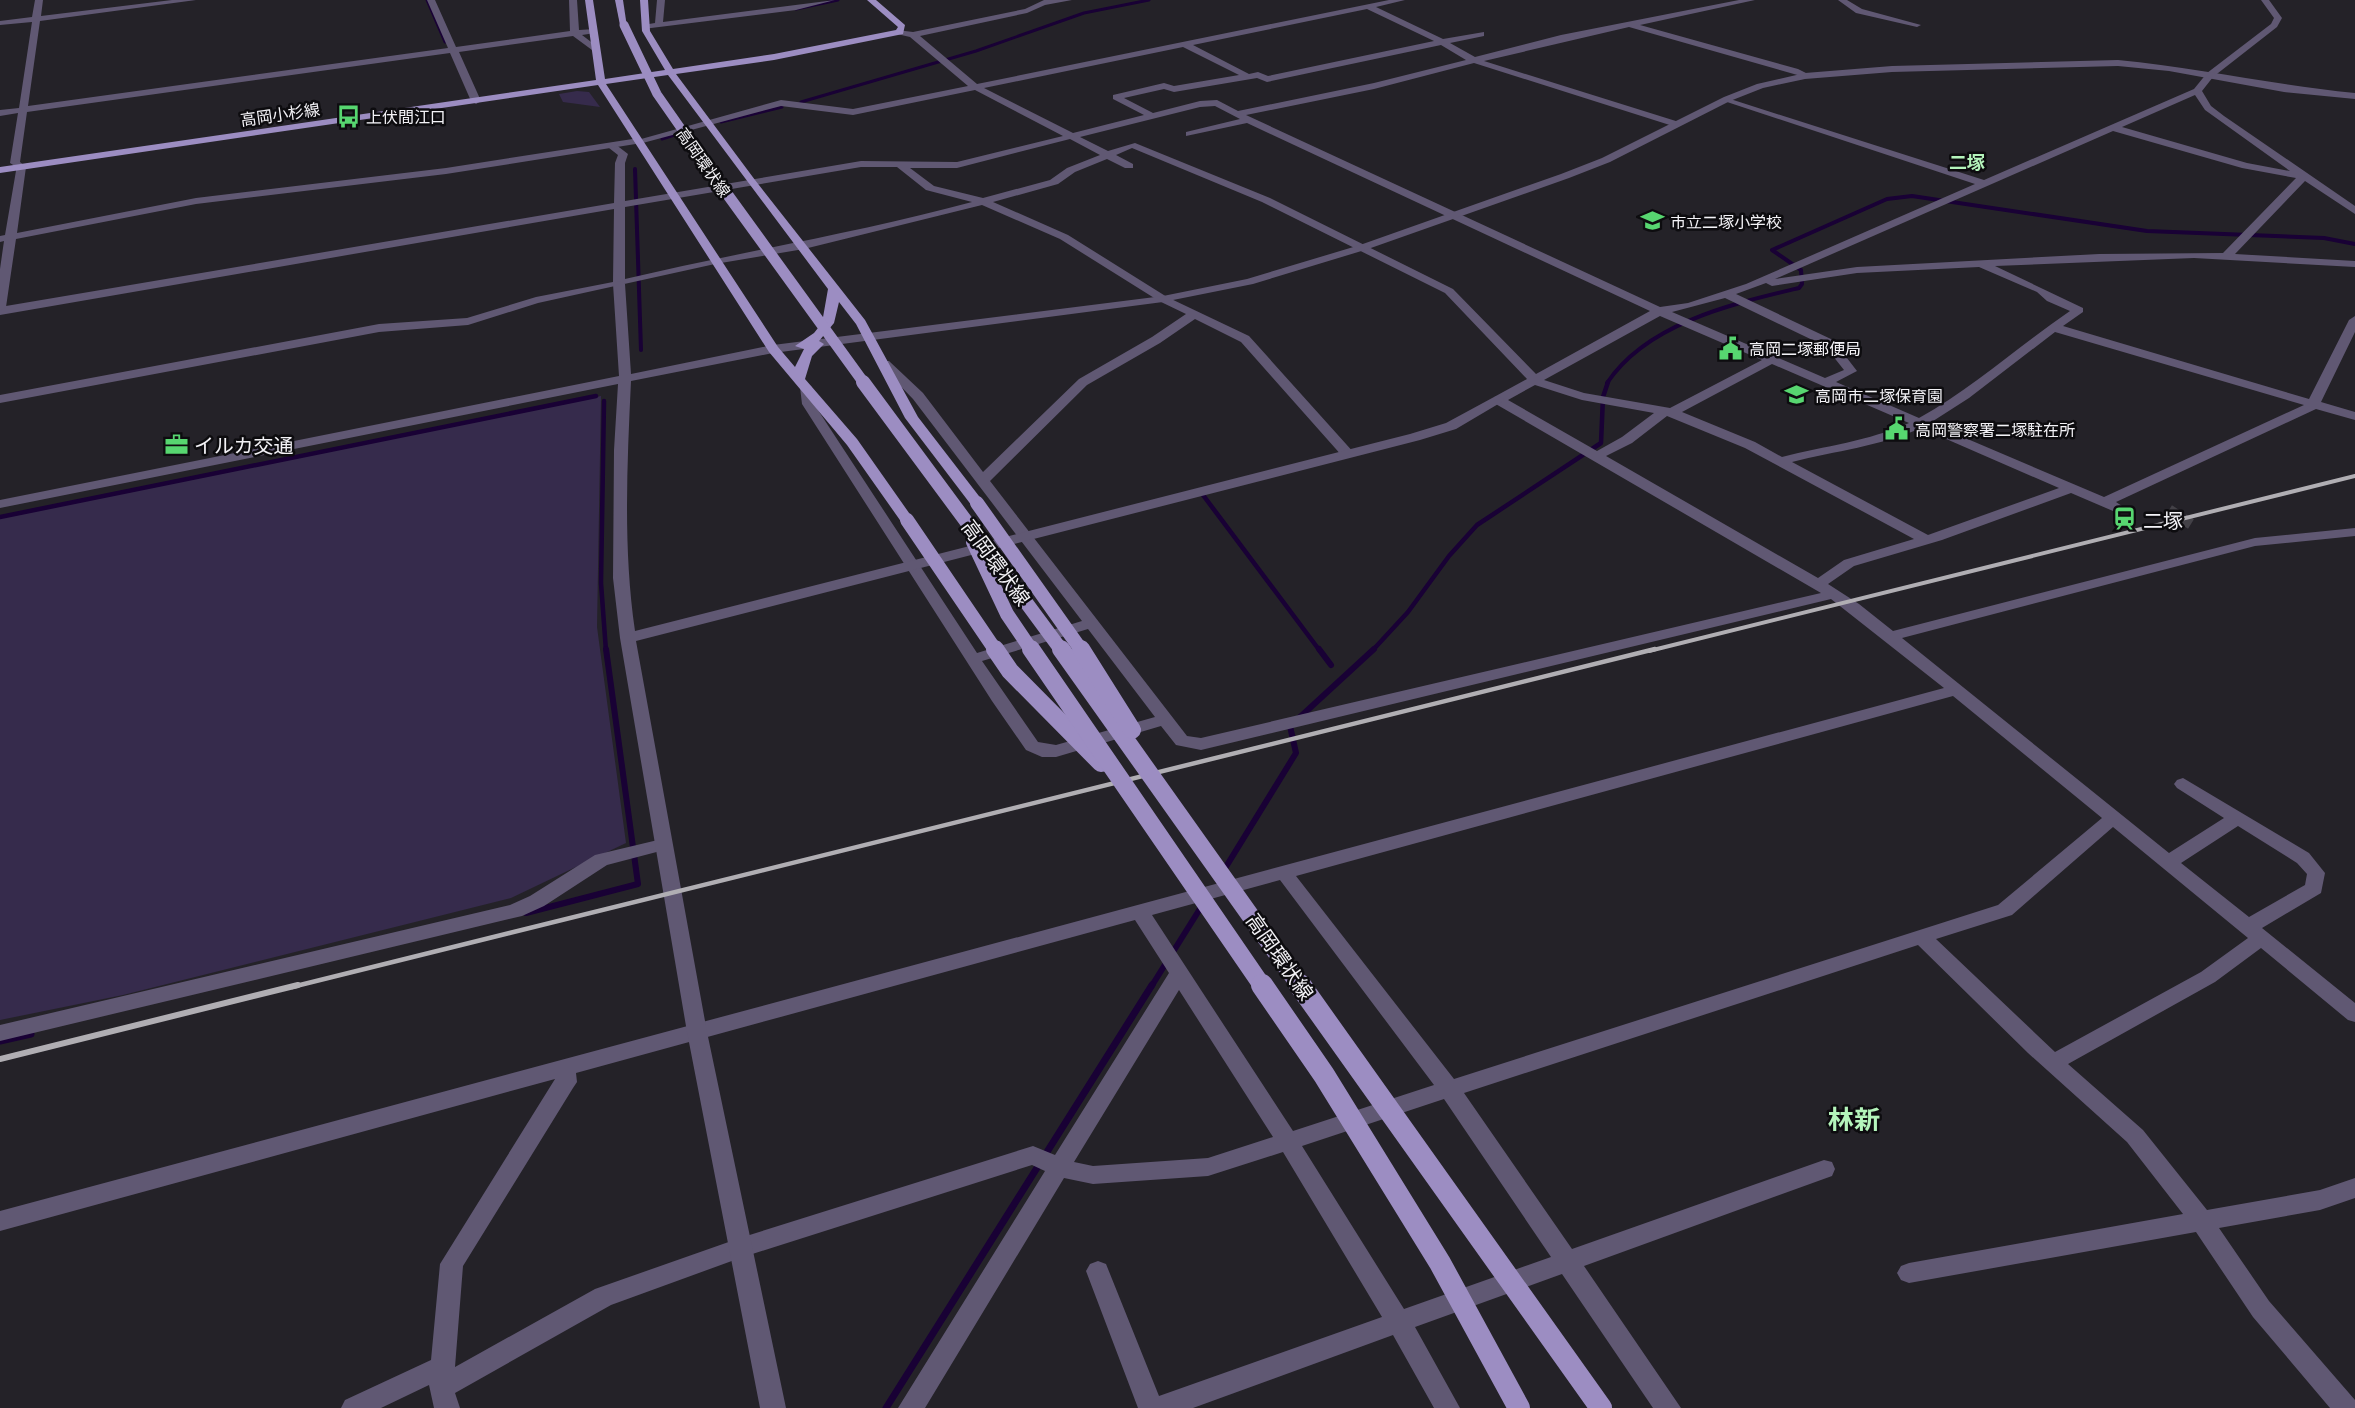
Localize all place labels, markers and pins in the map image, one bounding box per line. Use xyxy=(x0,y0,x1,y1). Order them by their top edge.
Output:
bus stop icon: 上伏間江口 xyxy=(335,103,361,129)
place label: 上伏間江口 xyxy=(366,106,446,127)
school or university icon: 市立二塚小学校 xyxy=(1639,208,1665,234)
place label: 市立二塚小学校 xyxy=(1670,211,1782,232)
public building icon: 高岡二塚郵便局 xyxy=(1718,335,1744,361)
place label: 高岡二塚郵便局 xyxy=(1749,338,1861,359)
school or university icon: 高岡市二塚保育園 xyxy=(1784,382,1810,408)
place label: 高岡市二塚保育園 xyxy=(1815,385,1943,406)
public building icon: 高岡警察署二塚駐在所 xyxy=(1884,416,1910,442)
place label: 高岡警察署二塚駐在所 xyxy=(1915,419,2075,440)
office icon: イルカ交通 xyxy=(163,431,189,457)
place label: イルカ交通 xyxy=(194,431,293,458)
station icon: 二塚 xyxy=(2112,506,2138,532)
place label: 二塚 xyxy=(2143,506,2183,533)

